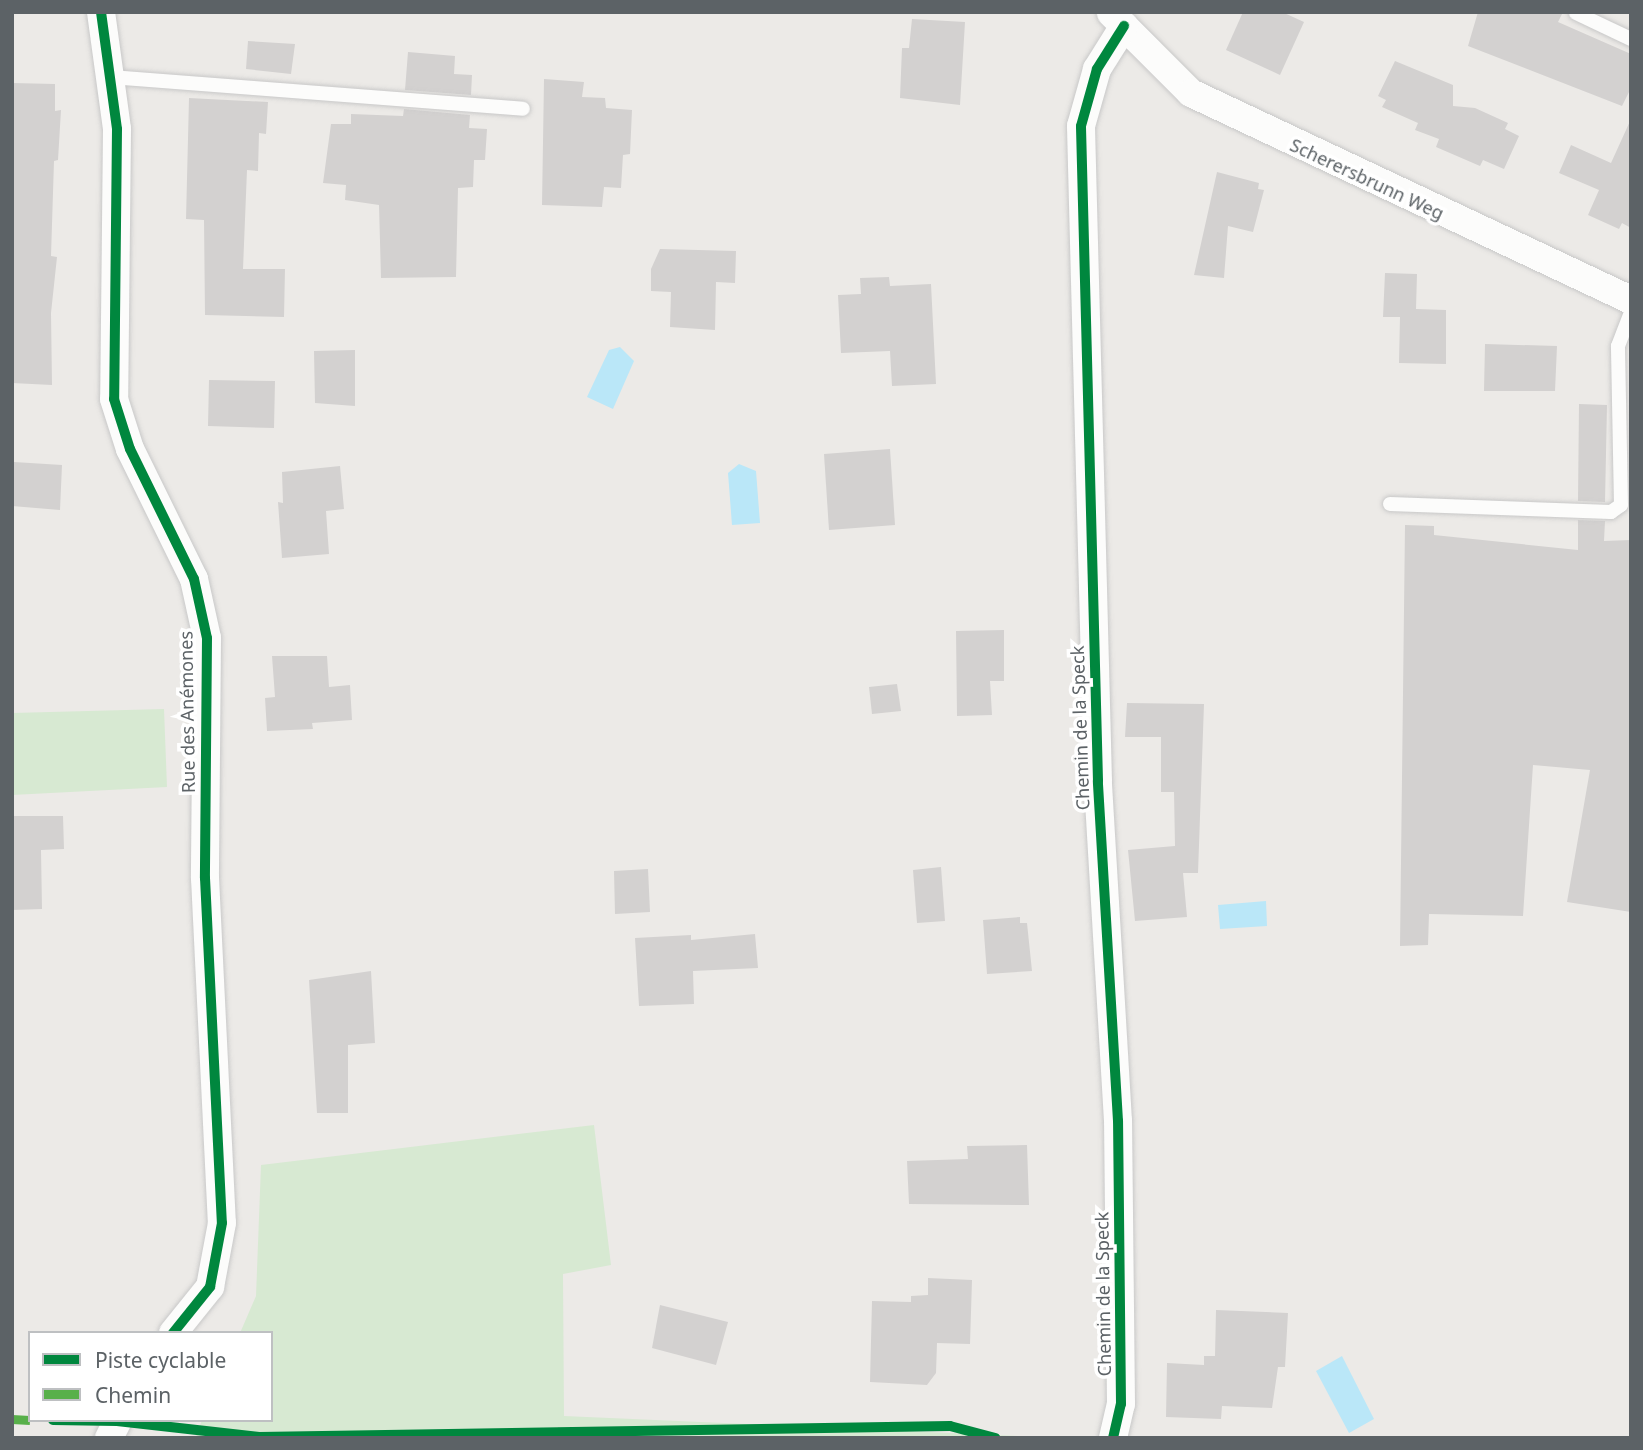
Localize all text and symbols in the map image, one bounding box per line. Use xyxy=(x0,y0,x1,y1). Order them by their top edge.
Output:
street label: Scherersbrunn Weg xyxy=(1287,134,1447,224)
street label: Rue des Anémones xyxy=(175,631,199,793)
street label: Chemin de la Speck xyxy=(1066,645,1094,811)
street label: Chemin de la Speck xyxy=(1091,1212,1115,1376)
legend xyxy=(28,1331,273,1422)
text: Piste cyclable xyxy=(95,1346,226,1374)
text: Chemin xyxy=(95,1381,171,1409)

